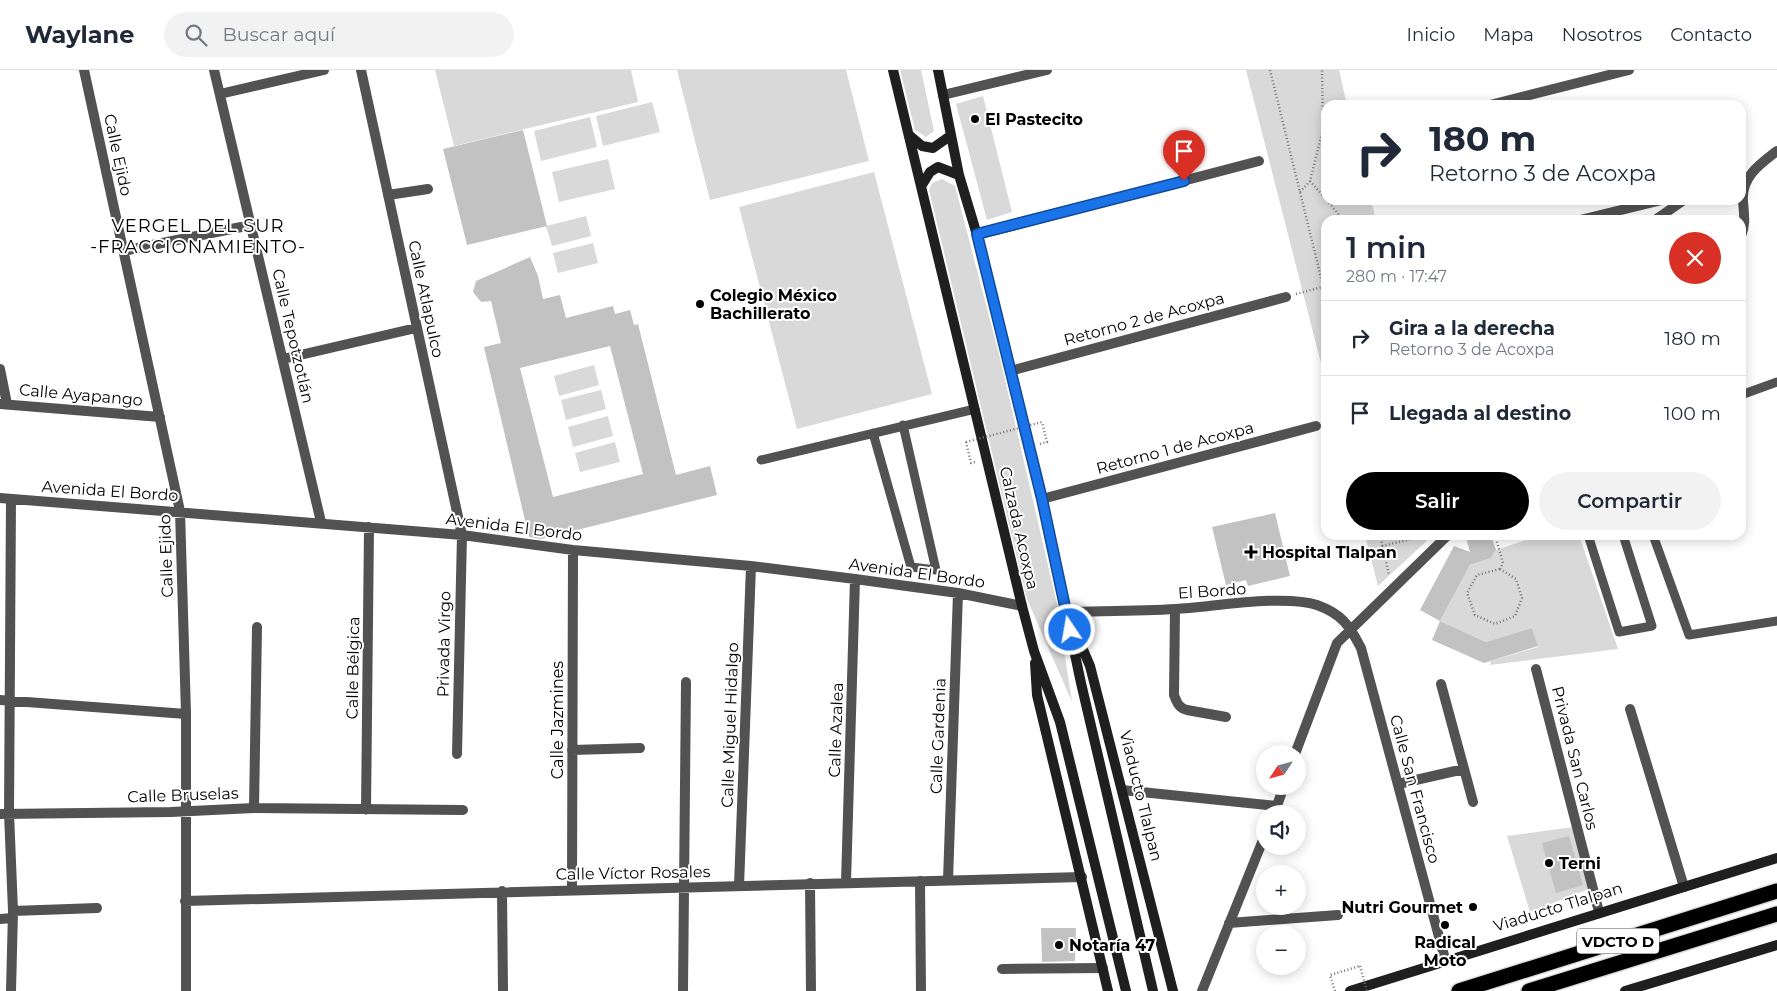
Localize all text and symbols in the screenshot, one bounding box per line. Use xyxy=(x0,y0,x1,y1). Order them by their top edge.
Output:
search box xyxy=(164,12,514,57)
text: Waylane xyxy=(25,20,134,49)
icon: search xyxy=(182,21,210,49)
text: Buscar aquí xyxy=(222,23,335,46)
text: Inicio xyxy=(1407,24,1455,46)
text: Mapa xyxy=(1483,24,1534,46)
text: Nosotros xyxy=(1562,24,1642,46)
text: Contacto xyxy=(1670,24,1752,46)
place label: El Pastecito xyxy=(985,110,1083,129)
street label: Calle Ejido xyxy=(100,112,136,198)
marker: El Pastecito xyxy=(969,113,981,125)
text: 180 m xyxy=(1429,117,1536,160)
icon: right xyxy=(1346,120,1411,185)
pin xyxy=(1163,130,1205,181)
icon: arrive xyxy=(1170,137,1198,165)
text: Retorno 3 de Acoxpa xyxy=(1429,160,1657,187)
district label: VERGEL DEL SUR -FRACCIONAMIENTO- xyxy=(90,215,306,258)
text: 1 min xyxy=(1346,229,1427,266)
button: close xyxy=(1669,232,1721,284)
street label: Calle Atlapulco xyxy=(404,239,448,359)
street label: Calle Tepotzotlán xyxy=(268,267,318,405)
text: 280 m · 17:47 xyxy=(1346,267,1447,286)
place label: Colegio México Bachillerato xyxy=(710,286,837,323)
street label: Retorno 2 de Acoxpa xyxy=(1062,288,1226,350)
marker: Colegio México Bachillerato xyxy=(694,298,706,310)
text: Gira a la derecha xyxy=(1389,317,1555,340)
icon: right xyxy=(1346,324,1374,352)
text: 180 m xyxy=(1664,327,1721,350)
text: Retorno 3 de Acoxpa xyxy=(1389,340,1555,359)
street label: Calle Ayapango xyxy=(18,380,144,410)
icon: arrive xyxy=(1346,399,1374,427)
text: Llegada al destino xyxy=(1389,402,1571,425)
text: 100 m xyxy=(1664,402,1721,425)
street label: Retorno 1 de Acoxpa xyxy=(1094,418,1256,478)
street label: Calzada Acoxpa xyxy=(996,465,1042,591)
button: Salir xyxy=(1346,472,1529,530)
button: Compartir xyxy=(1539,472,1721,530)
street label: Avenida El Bordo xyxy=(41,477,179,505)
street label: Avenida El Bordo xyxy=(445,509,583,545)
street label: Calle Ejido xyxy=(155,514,177,598)
place label: Hospital Tlalpan xyxy=(1262,543,1397,562)
marker: Hospital Tlalpan xyxy=(1244,545,1258,559)
street label: Avenida El Bordo xyxy=(848,554,986,592)
street label: El Bordo xyxy=(1177,579,1247,603)
street label: Privada Virgo xyxy=(434,591,454,697)
position arrow xyxy=(1043,603,1095,655)
street label: Calle Bélgica xyxy=(343,616,363,720)
street label: Calle Miguel Hidalgo xyxy=(718,642,742,808)
street label: Calle Jazmines xyxy=(548,661,567,779)
street label: Calle Gardenia xyxy=(926,678,950,794)
street label: Calle Azalea xyxy=(825,682,847,778)
street label: Privada San Carlos xyxy=(1548,684,1602,832)
street label: Calle San Francisco xyxy=(1386,713,1444,865)
street label: Viaducto Tlalpan xyxy=(1116,729,1166,863)
north arrow xyxy=(1256,745,1306,795)
map controls xyxy=(1256,745,1306,975)
street label: Calle Bruselas xyxy=(127,784,239,806)
button: sound xyxy=(1256,805,1306,855)
place label: Terni xyxy=(1559,854,1601,873)
marker: Terni xyxy=(1543,857,1555,869)
street label: Calle Víctor Rosales xyxy=(555,862,711,884)
button: + xyxy=(1256,865,1306,915)
street label: Viaducto Tlalpan xyxy=(1491,878,1625,936)
place label: Nutri Gourmet xyxy=(1341,898,1463,917)
marker: Nutri Gourmet xyxy=(1467,901,1479,913)
marker: Radical Moto xyxy=(1439,919,1451,931)
button: − xyxy=(1256,925,1306,975)
road number: VDCTO D xyxy=(1577,928,1659,954)
place label: Radical Moto xyxy=(1414,933,1476,970)
place label: Notaría 47 xyxy=(1069,936,1155,955)
marker: Notaría 47 xyxy=(1053,939,1065,951)

